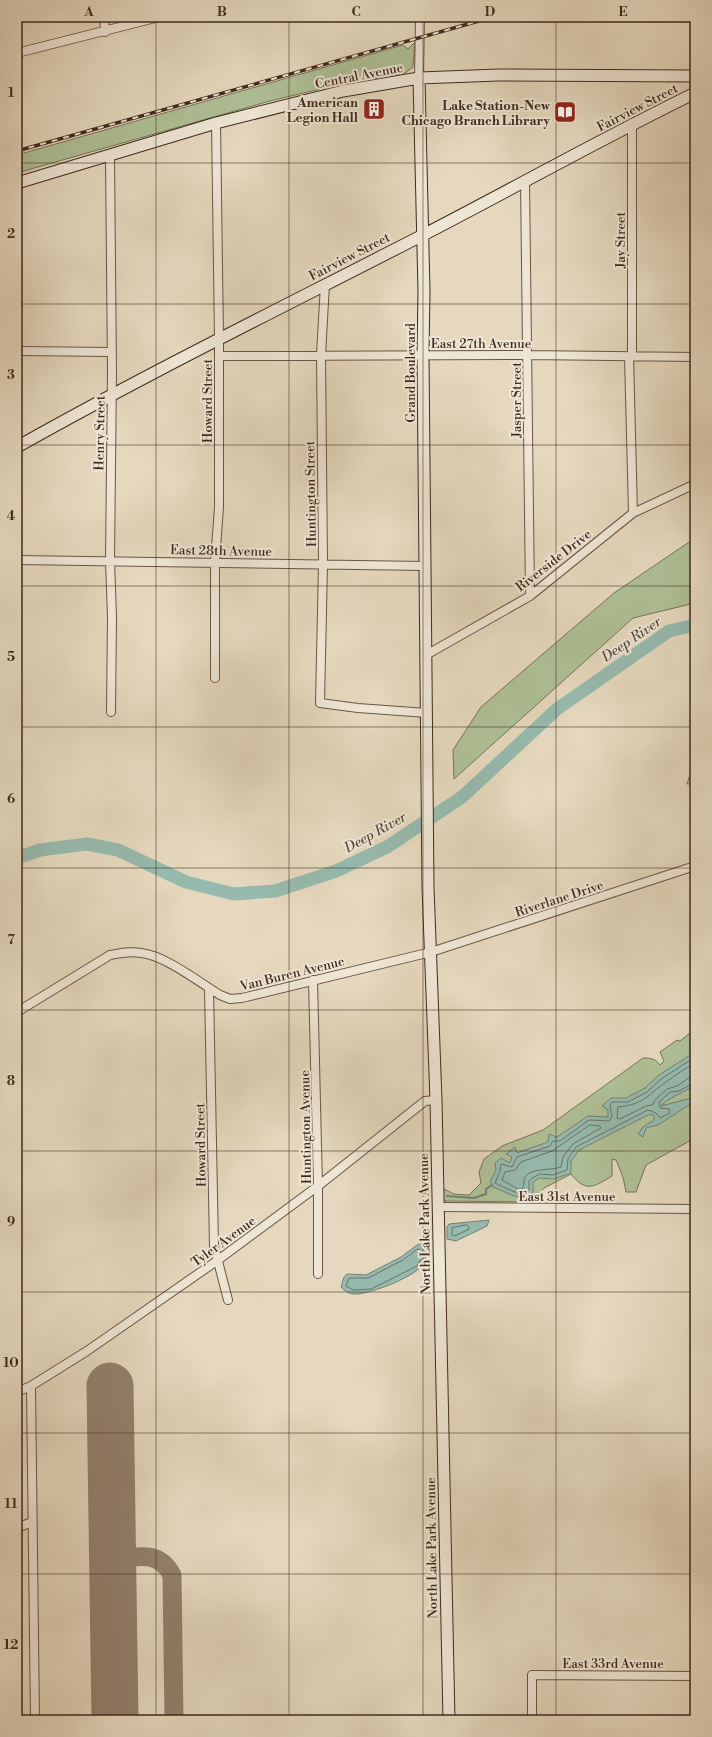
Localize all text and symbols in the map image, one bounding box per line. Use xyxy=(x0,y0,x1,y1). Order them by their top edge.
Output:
text: A xyxy=(83,4,94,20)
text: B xyxy=(217,4,227,20)
text: C xyxy=(351,4,361,20)
text: D xyxy=(485,4,495,20)
text: E xyxy=(618,4,628,20)
street label: Central Avenue xyxy=(314,60,405,92)
street label: Fairview Street xyxy=(594,80,681,135)
text: 1 xyxy=(8,85,15,101)
place label: American Legion Hall xyxy=(287,95,359,126)
building icon: American Legion Hall xyxy=(361,96,387,122)
place label: Lake Station-New Chicago Branch Library xyxy=(401,98,551,129)
library icon: Lake Station-New Chicago Branch Library xyxy=(552,99,578,125)
street label: Jay Street xyxy=(613,211,629,269)
text: 2 xyxy=(7,226,15,242)
street label: Fairview Street xyxy=(306,229,393,284)
street label: Grand Boulevard xyxy=(403,323,419,423)
street label: East 27th Avenue xyxy=(431,336,532,352)
street label: Howard Street xyxy=(200,359,216,443)
street label: Jasper Street xyxy=(509,362,525,439)
text: 3 xyxy=(7,367,15,383)
street label: Henry Street xyxy=(91,395,109,471)
street label: Huntington Street xyxy=(302,440,320,547)
text: 4 xyxy=(7,508,16,524)
street label: Riverside Drive xyxy=(513,526,595,595)
street label: East 28th Avenue xyxy=(170,542,273,560)
water label: Deep River xyxy=(597,613,666,667)
text: 5 xyxy=(7,649,15,665)
text: 6 xyxy=(7,791,15,807)
water label: Deep River xyxy=(340,808,411,858)
street label: Riverlane Drive xyxy=(513,877,606,921)
text: 7 xyxy=(7,932,15,948)
street label: Van Buren Avenue xyxy=(237,953,347,995)
street label: Huntington Avenue xyxy=(297,1069,315,1184)
text: 8 xyxy=(7,1073,15,1089)
street label: Howard Street xyxy=(192,1102,210,1187)
street label: North Lake Park Avenue xyxy=(416,1153,434,1295)
street label: East 31st Avenue xyxy=(518,1189,616,1205)
street label: Tyler Avenue xyxy=(188,1213,259,1271)
text: 9 xyxy=(7,1214,15,1230)
text: 10 xyxy=(3,1355,19,1371)
street label: North Lake Park Avenue xyxy=(423,1477,441,1619)
text: 11 xyxy=(5,1496,18,1512)
text: 12 xyxy=(4,1637,18,1653)
street label: East 33rd Avenue xyxy=(562,1656,664,1672)

